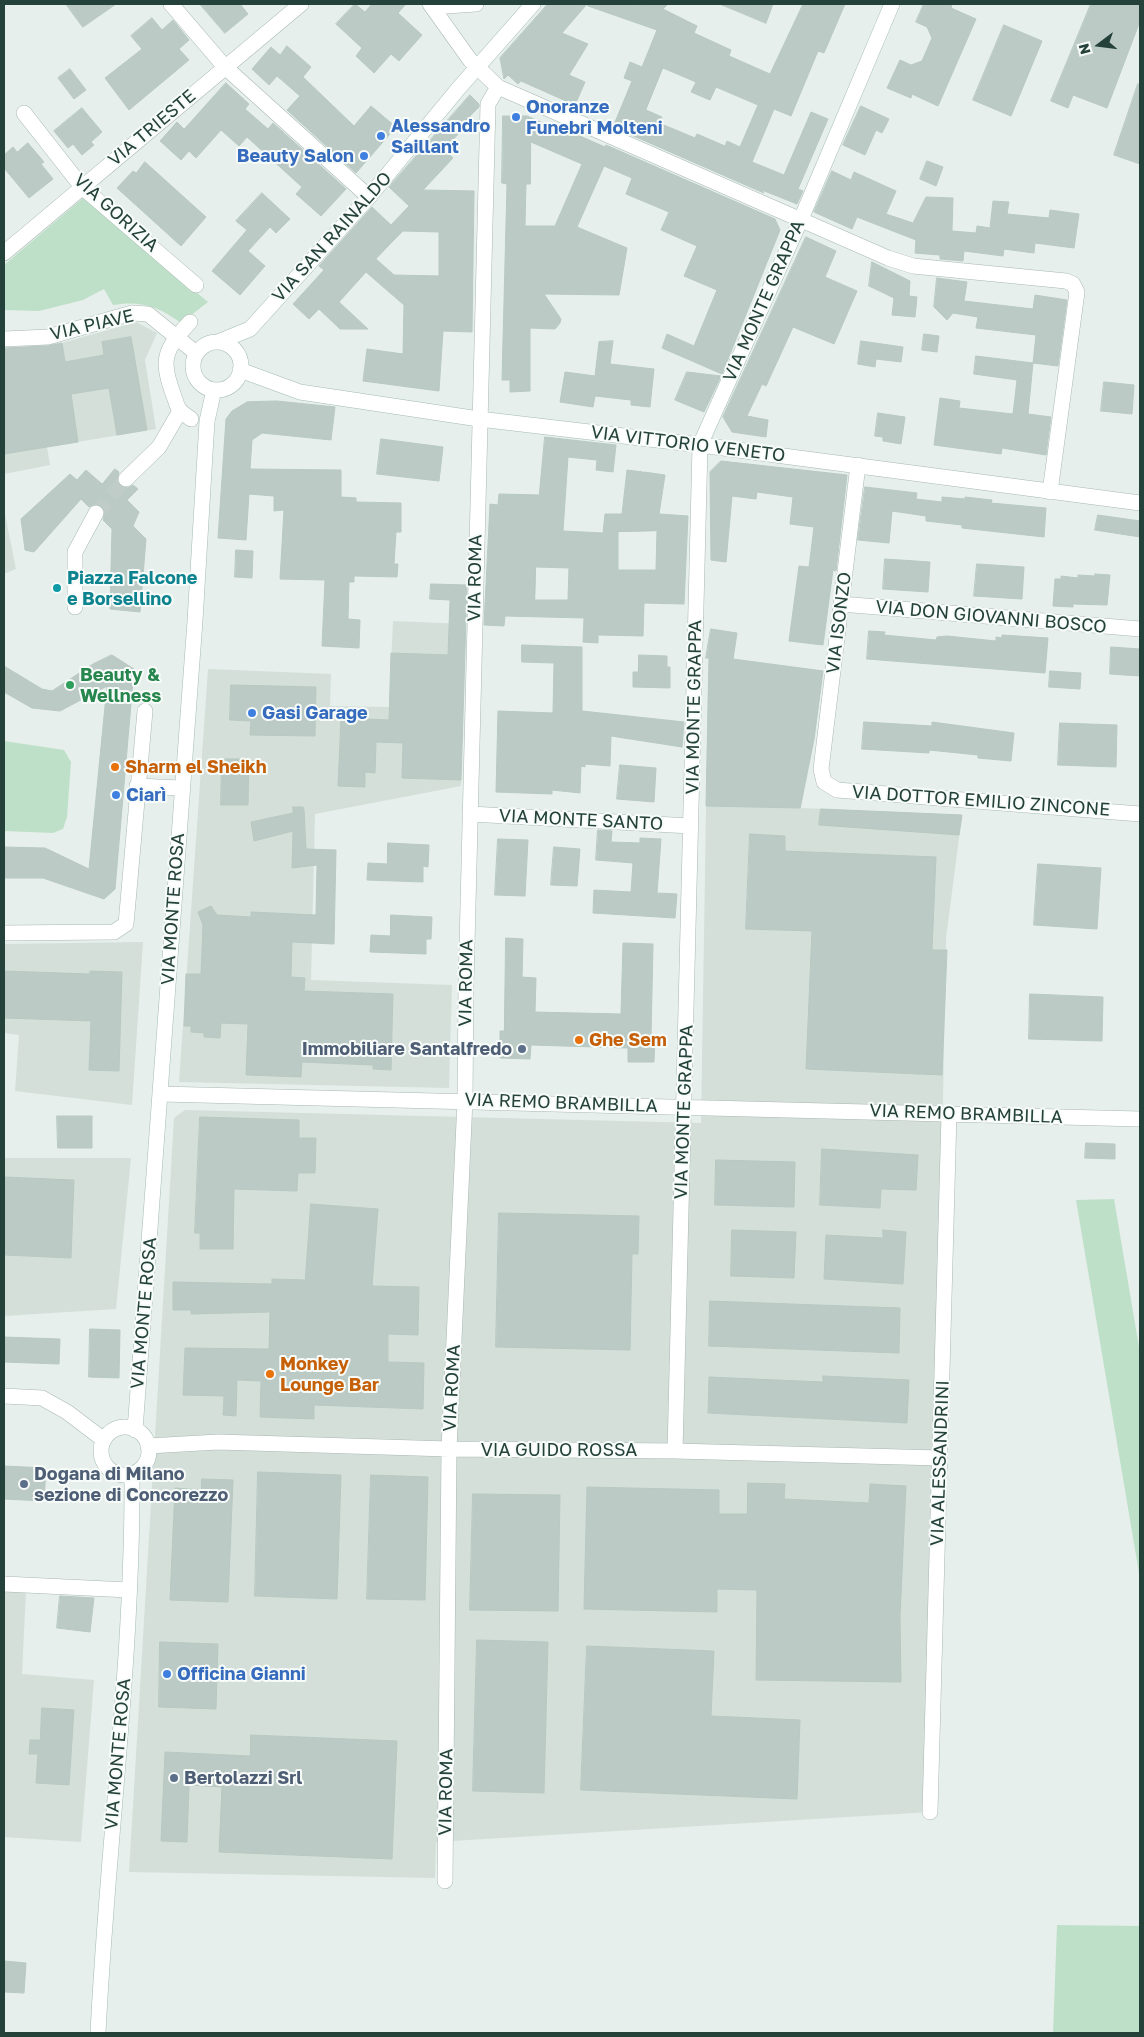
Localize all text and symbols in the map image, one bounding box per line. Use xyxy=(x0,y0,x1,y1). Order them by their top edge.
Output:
north arrow xyxy=(1074,20,1124,70)
text: N xyxy=(1074,42,1094,56)
street label: VIA TRIESTE xyxy=(104,85,200,171)
place label: Onoranze Funebri Molteni xyxy=(526,96,663,138)
marker: Onoranze Funebri Molteni xyxy=(510,111,522,123)
place label: Alessandro Saillant xyxy=(391,115,490,158)
marker: Alessandro Saillant xyxy=(375,130,387,142)
place label: Beauty Salon xyxy=(237,145,354,167)
marker: Beauty Salon xyxy=(358,150,370,162)
street label: VIA SAN RAINALDO xyxy=(268,167,396,307)
street label: VIA GORIZIA xyxy=(69,169,163,257)
street label: VIA MONTE GRAPPA xyxy=(719,217,809,385)
street label: VIA PIAVE xyxy=(48,305,136,345)
street label: VIA VITTORIO VENETO xyxy=(590,421,786,467)
street label: VIA ROMA xyxy=(463,534,487,622)
place label: Piazza Falcone e Borsellino xyxy=(67,567,197,610)
street label: VIA ISONZO xyxy=(822,571,856,675)
marker: Piazza Falcone e Borsellino xyxy=(51,582,63,594)
street label: VIA DON GIOVANNI BOSCO xyxy=(874,596,1108,638)
street label: VIA MONTE GRAPPA xyxy=(682,620,706,794)
place label: Beauty & Wellness xyxy=(80,664,161,706)
marker: Beauty & Wellness xyxy=(64,679,76,691)
place label: Gasi Garage xyxy=(262,702,368,724)
marker: Gasi Garage xyxy=(246,707,258,719)
place label: Sharm el Sheikh xyxy=(125,756,267,778)
marker: Sharm el Sheikh xyxy=(109,761,121,773)
street label: VIA DOTTOR EMILIO ZINCONE xyxy=(851,781,1111,821)
place label: Ciarì xyxy=(126,784,166,806)
marker: Ciarì xyxy=(110,789,122,801)
street label: VIA MONTE SANTO xyxy=(498,805,664,835)
street label: VIA MONTE ROSA xyxy=(157,832,189,986)
street label: VIA ROMA xyxy=(454,939,478,1027)
street label: VIA MONTE GRAPPA xyxy=(670,1024,698,1200)
place label: Ghe Sem xyxy=(589,1029,667,1051)
marker: Ghe Sem xyxy=(573,1034,585,1046)
place label: Immobiliare Santalfredo xyxy=(302,1038,512,1060)
marker: Immobiliare Santalfredo xyxy=(516,1043,528,1055)
street label: VIA REMO BRAMBILLA xyxy=(464,1089,658,1117)
street label: VIA REMO BRAMBILLA xyxy=(869,1100,1063,1128)
street label: VIA MONTE ROSA xyxy=(127,1236,161,1390)
street label: VIA ROMA xyxy=(439,1344,465,1432)
place label: Monkey Lounge Bar xyxy=(280,1353,379,1396)
marker: Monkey Lounge Bar xyxy=(264,1368,276,1380)
street label: VIA ALESSANDRINI xyxy=(926,1380,954,1546)
street label: VIA GUIDO ROSSA xyxy=(481,1439,637,1461)
place label: Dogana di Milano sezione di Concorezzo xyxy=(34,1463,228,1506)
marker: Dogana di Milano sezione di Concorezzo xyxy=(18,1478,30,1490)
place label: Officina Gianni xyxy=(177,1663,306,1685)
marker: Officina Gianni xyxy=(161,1668,173,1680)
street label: VIA MONTE ROSA xyxy=(101,1677,135,1831)
street label: VIA ROMA xyxy=(434,1748,458,1836)
place label: Bertolazzi Srl xyxy=(184,1767,302,1789)
marker: Bertolazzi Srl xyxy=(168,1772,180,1784)

